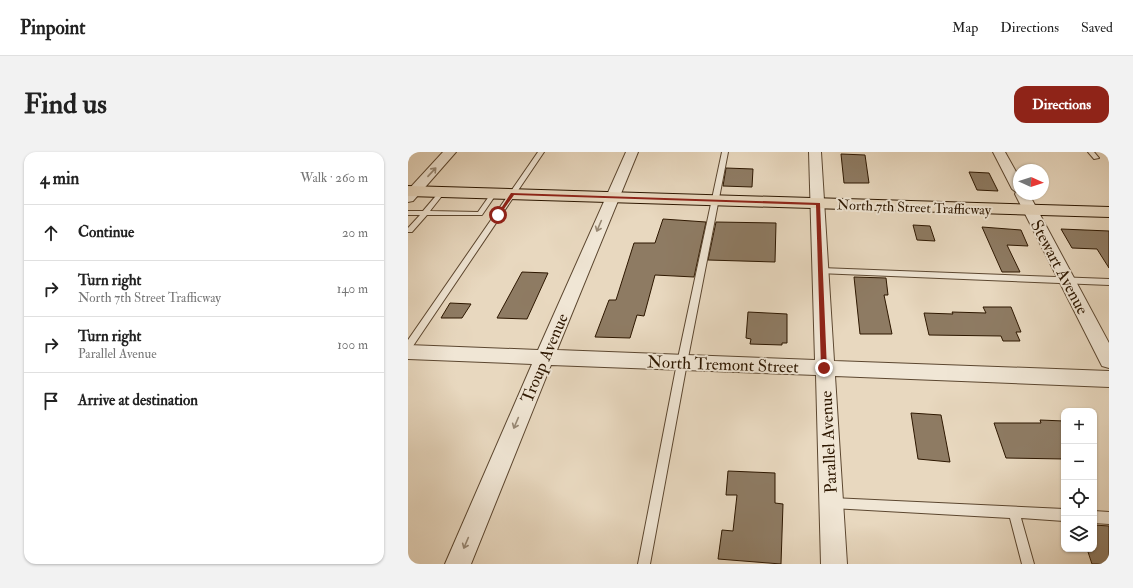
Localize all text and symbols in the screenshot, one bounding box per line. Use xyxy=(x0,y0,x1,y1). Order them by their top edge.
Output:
text: Pinpoint xyxy=(20,16,85,40)
text: Map xyxy=(952,19,978,36)
text: Directions xyxy=(1000,19,1059,36)
text: Saved xyxy=(1081,19,1113,36)
button: Directions xyxy=(1014,86,1109,123)
text: Find us xyxy=(24,87,107,122)
north arrow xyxy=(1013,164,1049,200)
one-way arrow xyxy=(427,167,436,177)
text: 4 min xyxy=(40,168,79,189)
text: Walk · 260 m xyxy=(300,170,368,186)
street label: North 7th Street Trafficway xyxy=(837,196,992,220)
route start xyxy=(489,206,507,224)
street label: Stewart Avenue xyxy=(1026,216,1093,318)
one-way arrow xyxy=(595,220,603,232)
icon: ahead xyxy=(40,222,62,244)
text: Continue xyxy=(78,223,134,242)
text: 20 m xyxy=(342,225,368,241)
text: Turn right xyxy=(78,271,141,290)
icon: right xyxy=(40,278,62,300)
text: 140 m xyxy=(337,281,368,297)
text: North 7th Street Trafficway xyxy=(78,290,221,306)
street label: Troup Avenue xyxy=(516,310,574,407)
text: Turn right xyxy=(78,327,141,346)
icon: right xyxy=(40,334,62,356)
text: 100 m xyxy=(337,337,368,353)
text: Parallel Avenue xyxy=(78,346,157,362)
street label: North Tremont Street xyxy=(647,351,800,378)
route end xyxy=(815,359,833,377)
icon: arrive xyxy=(40,390,62,412)
street label: Parallel Avenue xyxy=(815,390,842,494)
text: Arrive at destination xyxy=(78,391,198,410)
map controls xyxy=(1061,408,1097,552)
button: + xyxy=(1061,408,1097,444)
one-way arrow xyxy=(512,417,520,429)
button: − xyxy=(1061,444,1097,480)
button: locate xyxy=(1061,480,1097,516)
button: layers xyxy=(1061,516,1097,552)
one-way arrow xyxy=(462,537,470,549)

